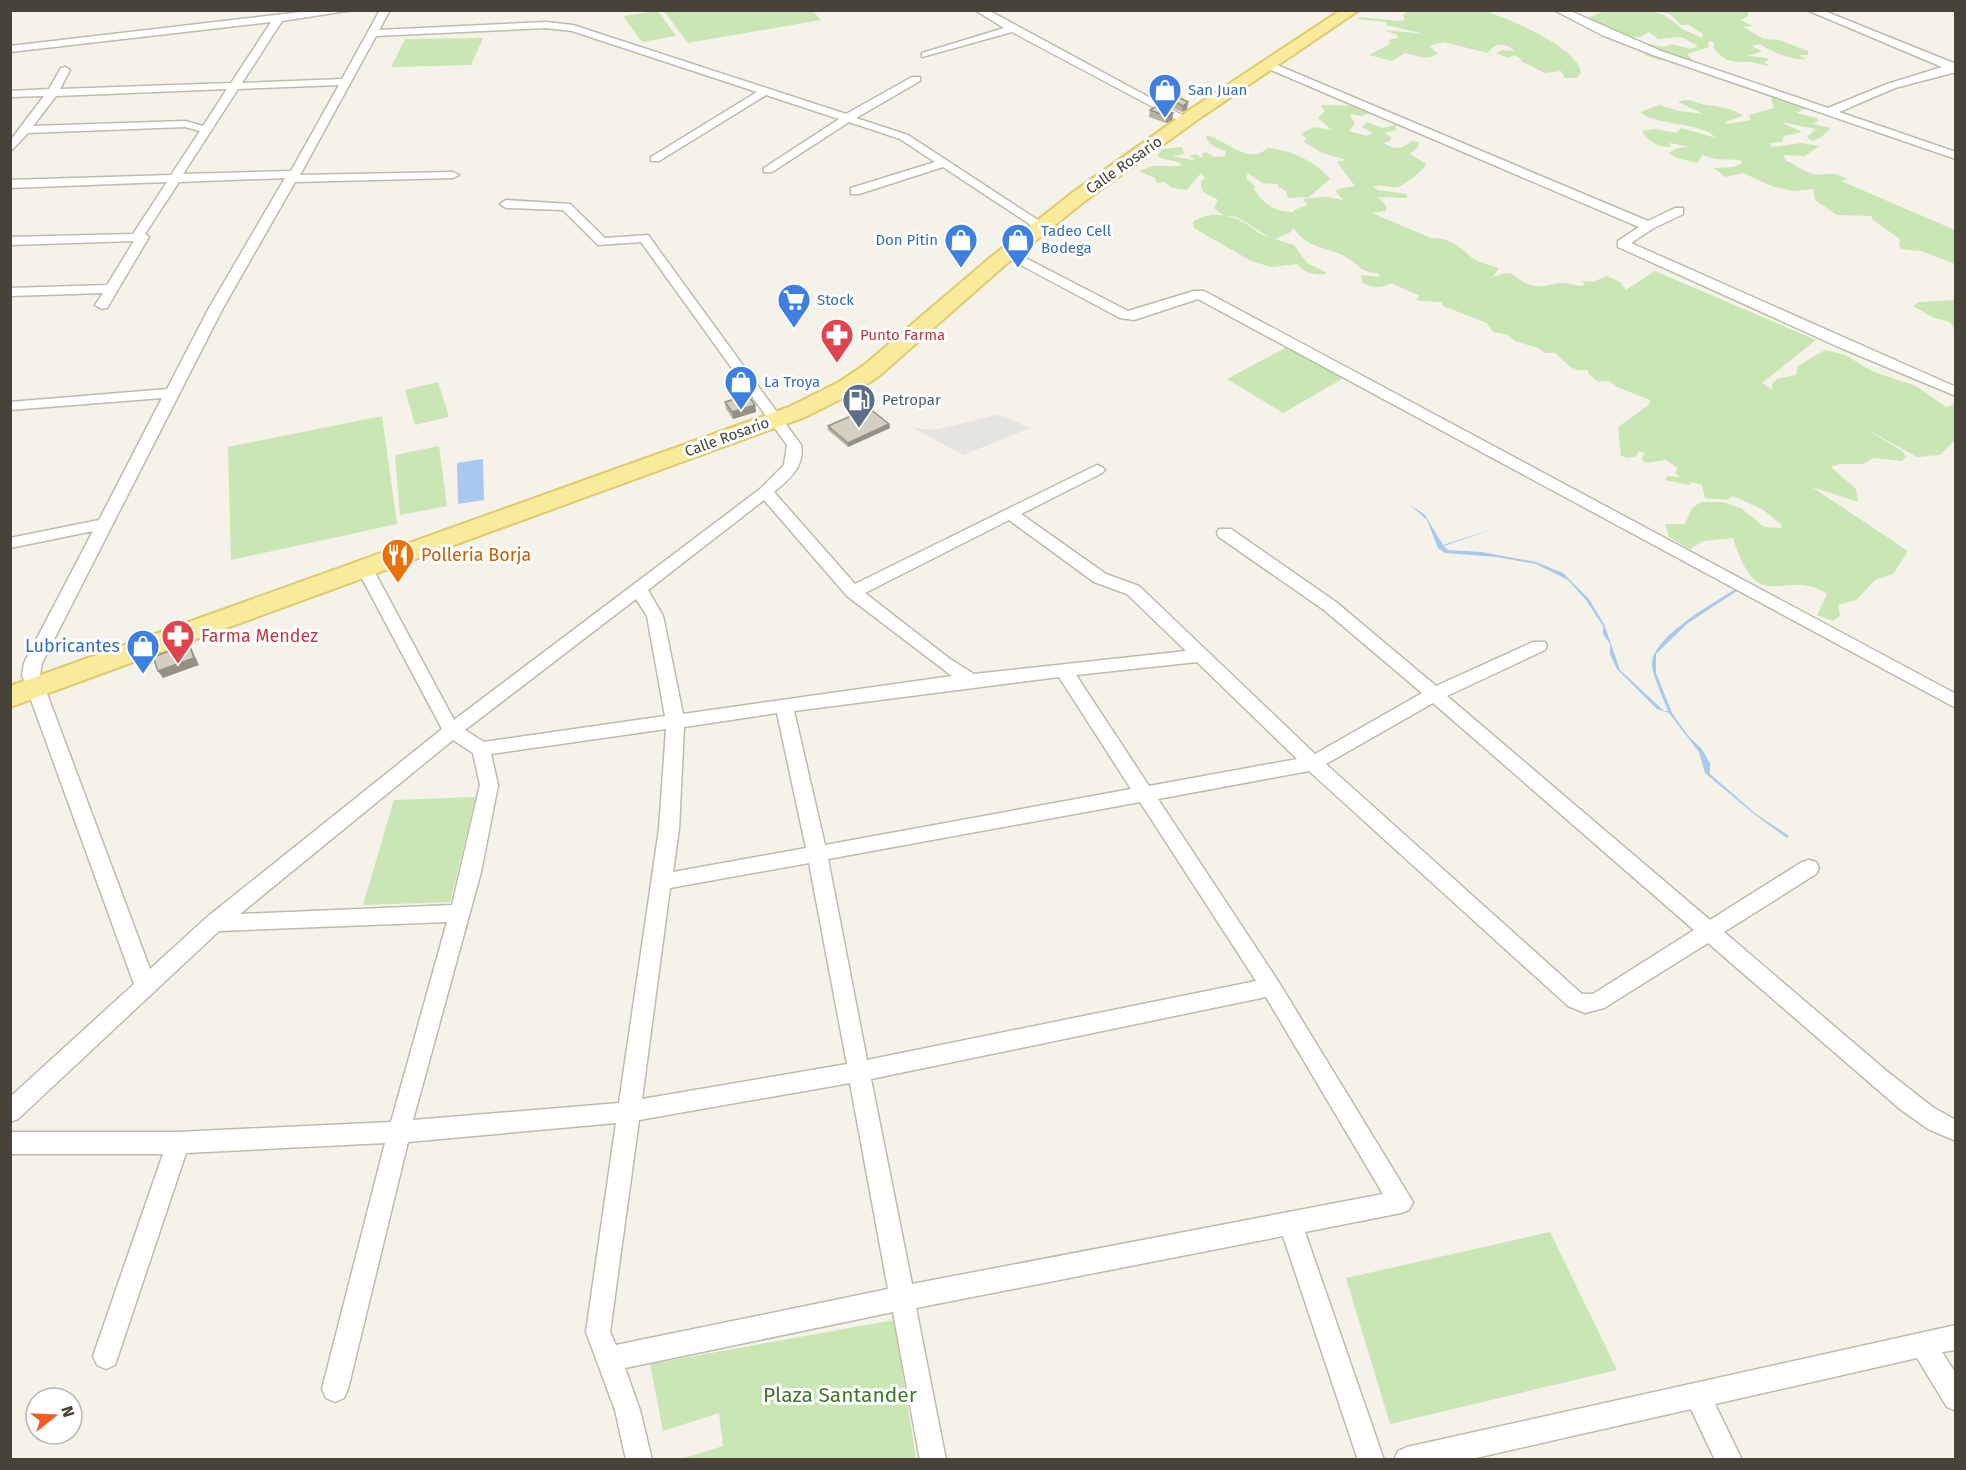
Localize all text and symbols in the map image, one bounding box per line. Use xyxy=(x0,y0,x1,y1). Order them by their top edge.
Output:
shop icon: San Juan xyxy=(1147,72,1183,119)
place label: San Juan xyxy=(1188,81,1247,99)
street label: Calle Rosario xyxy=(1083,132,1165,198)
shop icon: Don Pitin xyxy=(943,222,979,269)
shop icon: Tadeo Cell Bodega xyxy=(1000,222,1036,269)
place label: Tadeo Cell Bodega xyxy=(1041,222,1112,257)
place label: Don Pitin xyxy=(875,231,938,249)
supermarket icon: Stock xyxy=(776,282,812,329)
place label: Stock xyxy=(817,291,854,309)
pharmacy icon: Punto Farma xyxy=(819,317,855,364)
place label: Punto Farma xyxy=(860,326,945,344)
shop icon: La Troya xyxy=(723,364,759,411)
place label: La Troya xyxy=(764,373,820,391)
fuel station icon: Petropar xyxy=(841,382,877,429)
place label: Petropar xyxy=(882,391,941,409)
street label: Calle Rosario xyxy=(682,413,772,461)
restaurant icon: Polleria Borja xyxy=(380,537,416,584)
place label: Polleria Borja xyxy=(421,544,531,566)
pharmacy icon: Farma Mendez xyxy=(160,618,196,665)
place label: Farma Mendez xyxy=(201,625,318,647)
shop icon: Lubricantes xyxy=(125,628,161,675)
place label: Lubricantes xyxy=(25,635,120,657)
park label: Plaza Santander xyxy=(763,1382,917,1408)
north arrow xyxy=(24,1386,84,1446)
text: N xyxy=(57,1404,78,1419)

